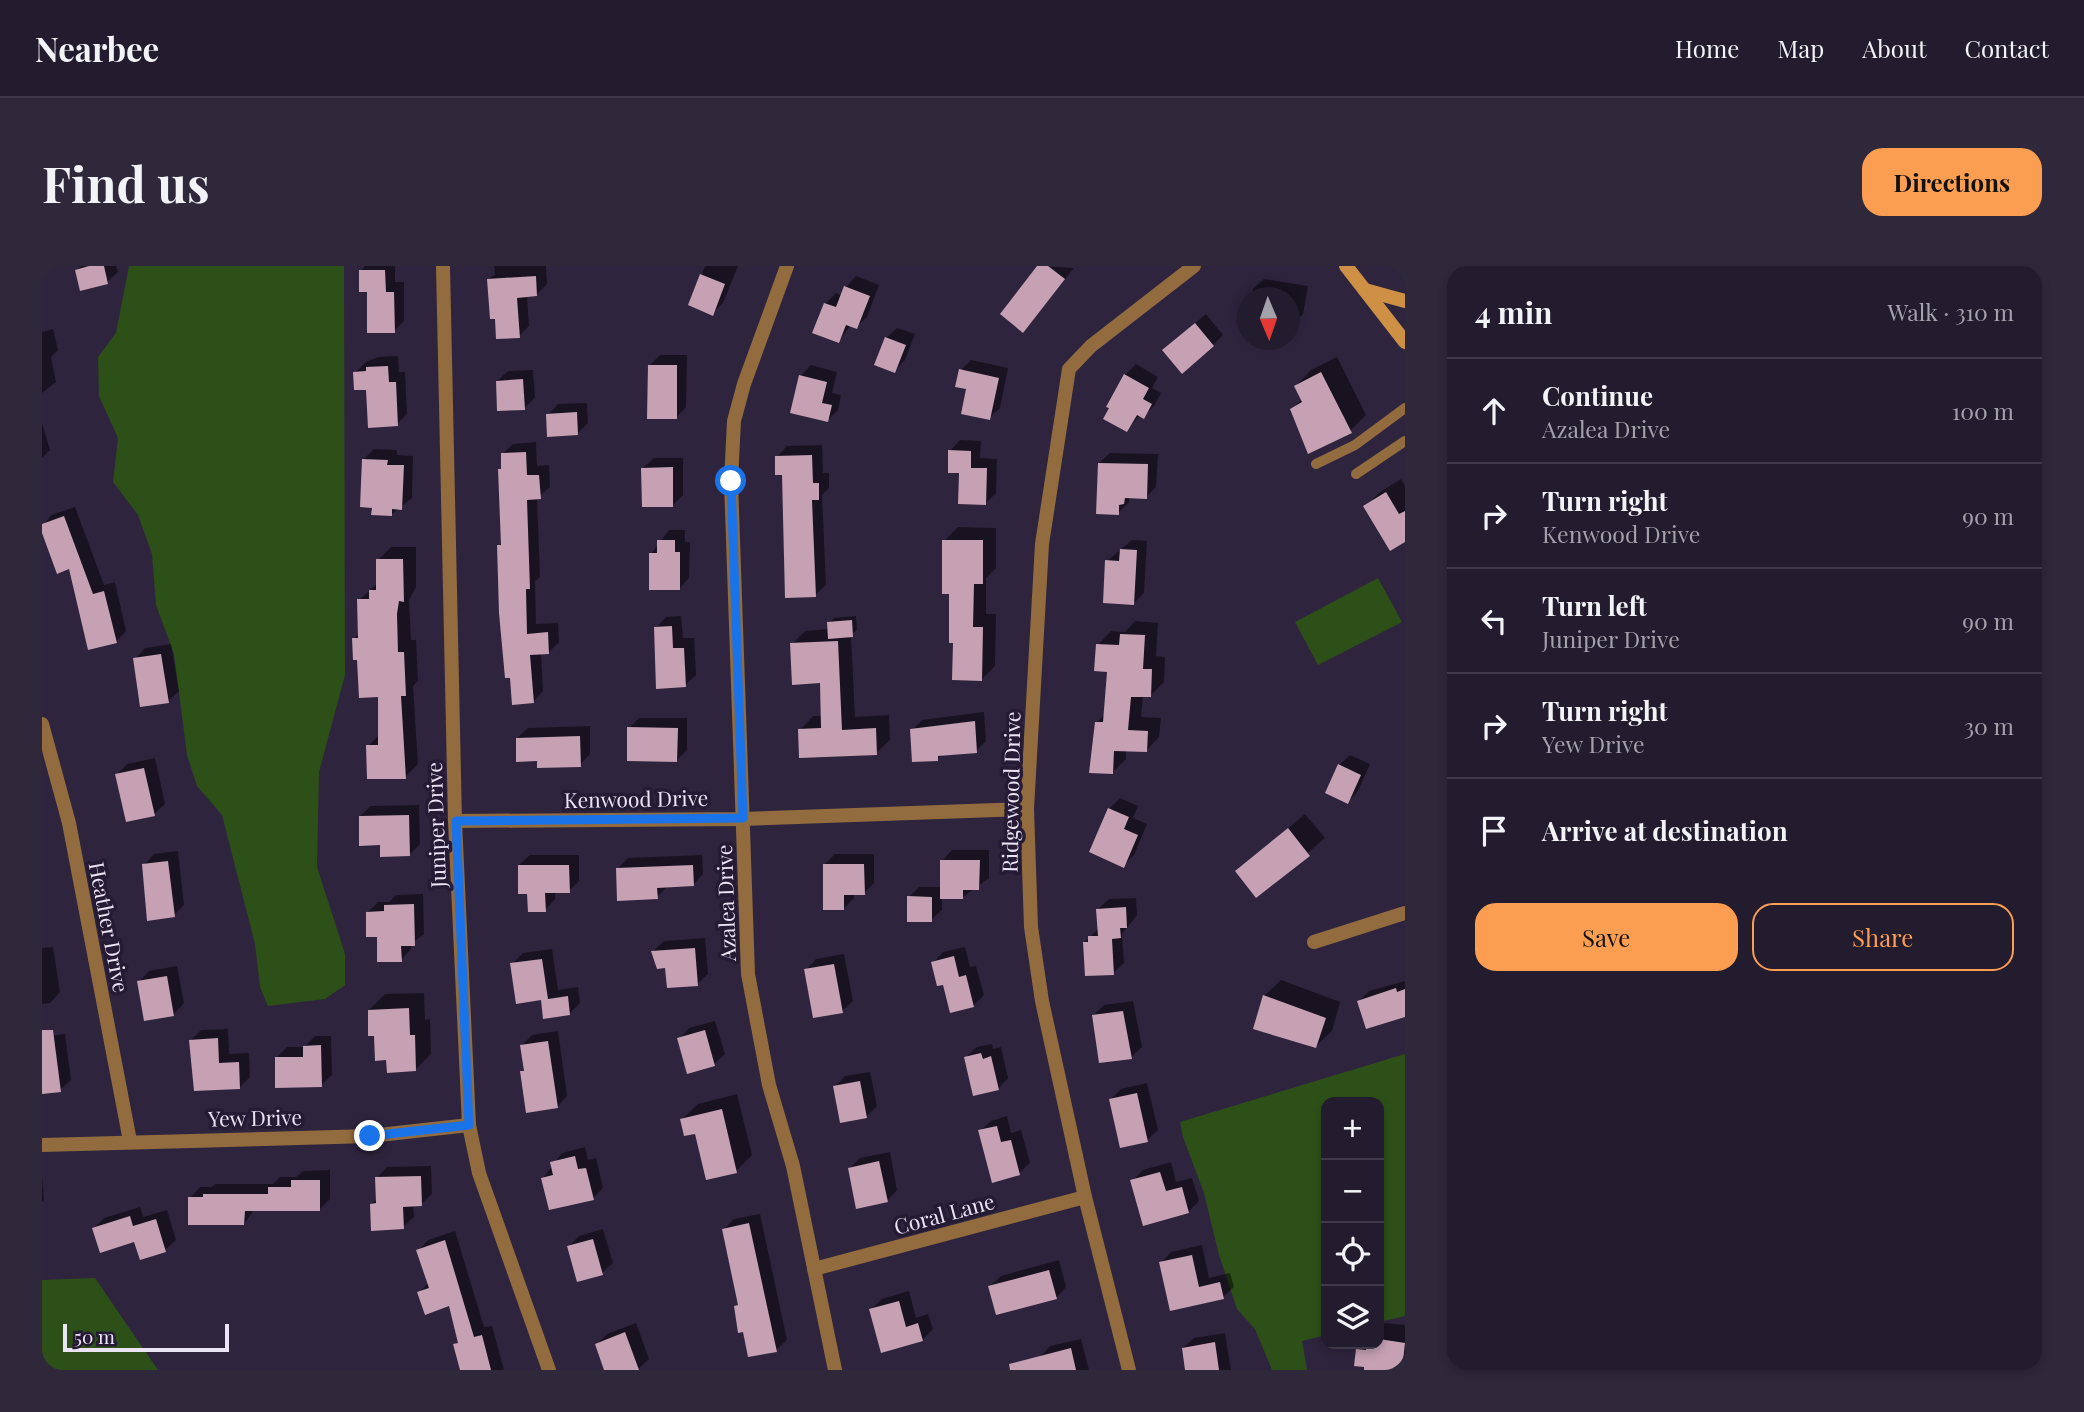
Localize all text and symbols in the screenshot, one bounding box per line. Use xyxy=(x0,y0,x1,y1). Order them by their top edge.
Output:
text: Nearbee xyxy=(35,26,159,70)
text: Home xyxy=(1675,32,1739,64)
text: Map xyxy=(1777,32,1824,64)
text: About xyxy=(1862,32,1926,64)
text: Contact xyxy=(1964,32,2049,64)
button: Directions xyxy=(1862,148,2042,216)
text: Find us xyxy=(42,150,210,215)
north arrow xyxy=(1237,287,1300,350)
text: 4 min xyxy=(1475,292,1553,332)
text: Walk · 310 m xyxy=(1888,296,2014,327)
text: Continue xyxy=(1542,378,1653,413)
icon: ahead xyxy=(1475,392,1513,430)
text: 100 m xyxy=(1952,395,2014,426)
text: Azalea Drive xyxy=(1542,413,1670,444)
route start xyxy=(715,465,746,496)
text: Turn right xyxy=(1542,483,1668,518)
icon: right xyxy=(1475,497,1513,535)
text: 90 m xyxy=(1962,500,2014,531)
text: Kenwood Drive xyxy=(1542,518,1700,549)
text: Turn left xyxy=(1542,588,1647,623)
icon: left xyxy=(1475,602,1513,640)
text: 90 m xyxy=(1962,605,2014,636)
text: Juniper Drive xyxy=(1542,623,1680,654)
text: Turn right xyxy=(1542,693,1668,728)
icon: right xyxy=(1475,707,1513,745)
text: 30 m xyxy=(1964,710,2014,741)
street label: Ridgewood Drive xyxy=(995,711,1025,873)
text: Yew Drive xyxy=(1542,728,1645,759)
street label: Juniper Drive xyxy=(419,762,451,889)
street label: Kenwood Drive xyxy=(563,783,709,813)
icon: arrive xyxy=(1475,812,1513,850)
text: Arrive at destination xyxy=(1542,813,1788,848)
street label: Azalea Drive xyxy=(709,844,741,963)
street label: Heather Drive xyxy=(84,859,136,995)
button: Save xyxy=(1475,903,1738,971)
button: Share xyxy=(1752,903,2014,971)
map controls xyxy=(1321,1097,1384,1349)
button: + xyxy=(1321,1097,1384,1160)
street label: Yew Drive xyxy=(207,1102,302,1132)
route end xyxy=(354,1120,385,1151)
button: − xyxy=(1321,1160,1384,1223)
street label: Coral Lane xyxy=(891,1186,997,1240)
button: locate xyxy=(1321,1223,1384,1286)
button: layers xyxy=(1321,1286,1384,1349)
scale bar xyxy=(63,1321,229,1353)
text: 50 m xyxy=(74,1323,115,1349)

